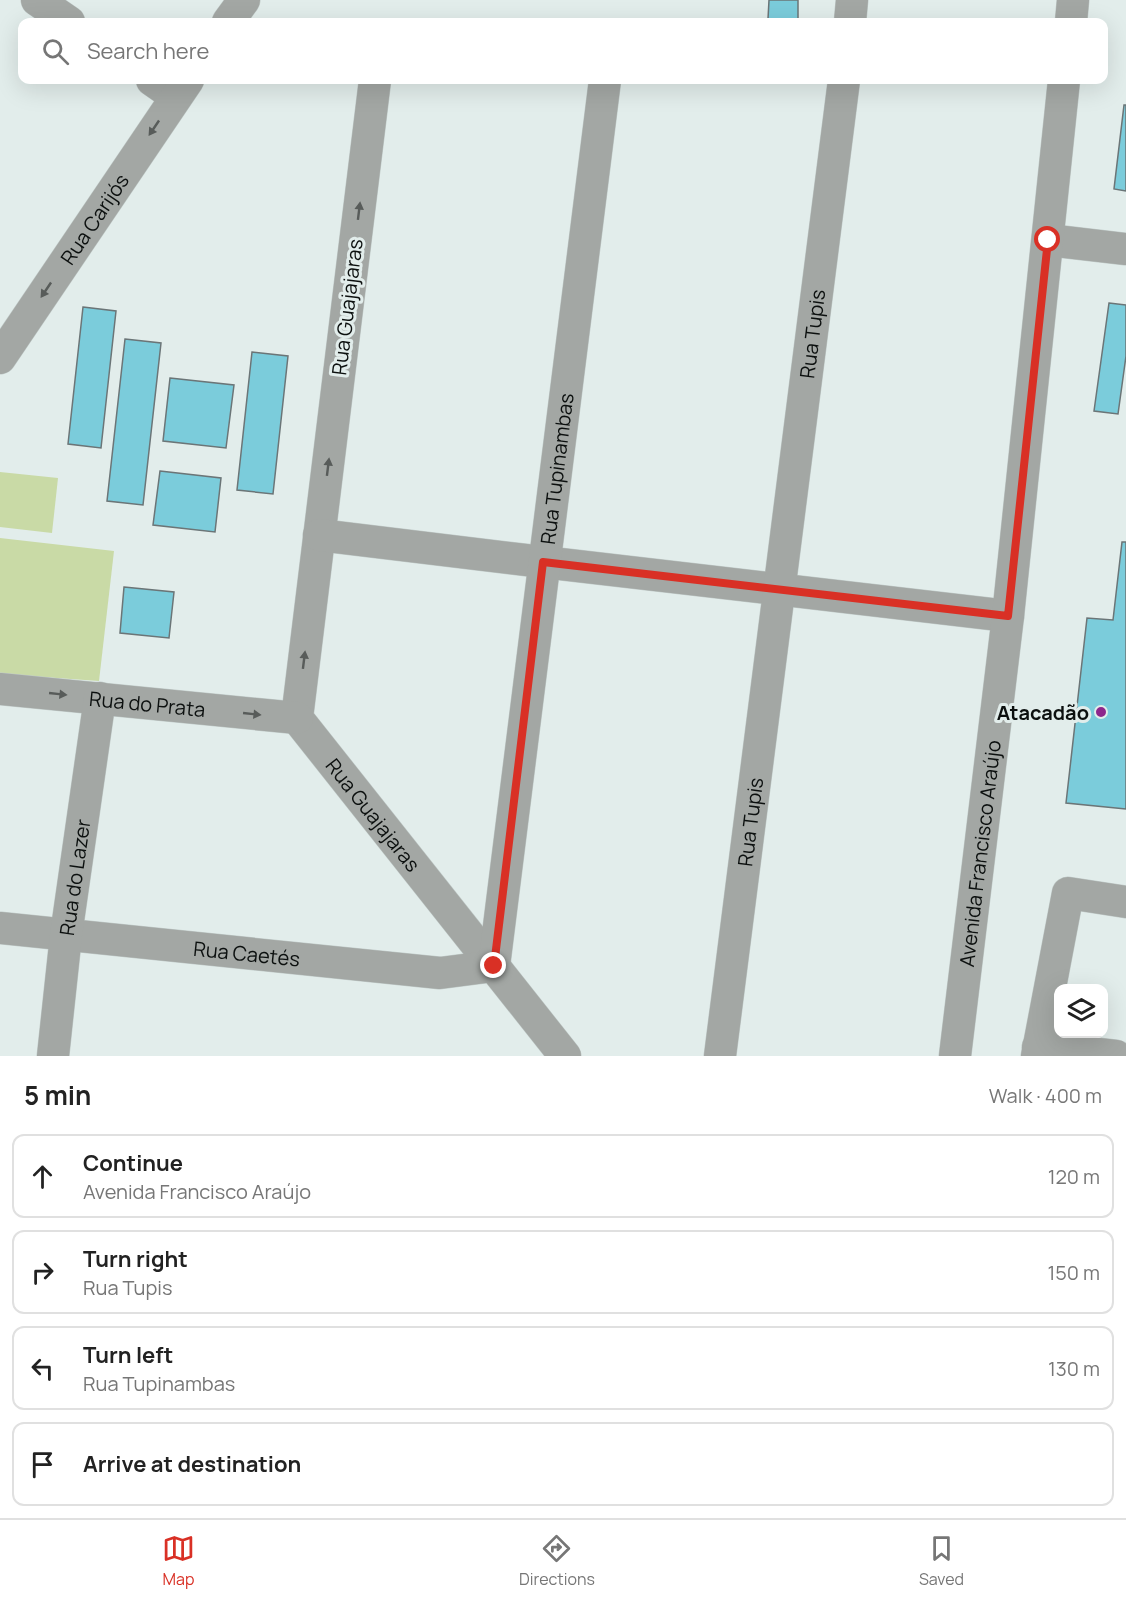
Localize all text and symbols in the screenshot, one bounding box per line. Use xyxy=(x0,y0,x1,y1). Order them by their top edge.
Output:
search box xyxy=(18,18,1108,84)
icon: search xyxy=(39,35,72,68)
text: Search here xyxy=(87,36,209,66)
one-way arrow xyxy=(148,119,160,135)
street label: Rua Carijós xyxy=(54,168,134,270)
one-way arrow xyxy=(354,201,364,220)
route start xyxy=(1034,226,1060,252)
street label: Rua Guajajaras xyxy=(325,237,369,377)
one-way arrow xyxy=(40,281,52,297)
street label: Rua Tupis xyxy=(793,288,831,380)
street label: Rua Tupinambas xyxy=(533,391,579,546)
one-way arrow xyxy=(323,457,332,476)
one-way arrow xyxy=(299,651,309,670)
street label: Rua do Prata xyxy=(88,684,207,722)
one-way arrow xyxy=(49,689,68,699)
place label: Atacadão xyxy=(997,699,1089,726)
marker: Atacadão xyxy=(1094,705,1108,719)
one-way arrow xyxy=(243,709,262,719)
street label: Avenida Francisco Araújo xyxy=(952,738,1006,968)
street label: Rua Guajajaras xyxy=(320,752,427,877)
street label: Rua Tupis xyxy=(731,776,769,868)
street label: Rua do Lazer xyxy=(53,817,96,937)
street label: Rua Caetés xyxy=(192,934,301,972)
route end xyxy=(480,952,506,978)
map controls xyxy=(1054,984,1108,1038)
button: layers xyxy=(1054,984,1108,1038)
text: 5 min xyxy=(24,1077,91,1113)
text: Walk · 400 m xyxy=(989,1082,1102,1109)
text: Continue xyxy=(83,1148,183,1178)
icon: ahead xyxy=(26,1160,59,1193)
text: 120 m xyxy=(1048,1163,1100,1190)
text: Avenida Francisco Araújo xyxy=(83,1178,311,1205)
text: Turn right xyxy=(83,1244,188,1274)
icon: right xyxy=(26,1256,59,1289)
text: 150 m xyxy=(1047,1259,1100,1286)
text: Rua Tupis xyxy=(83,1274,172,1301)
text: Turn left xyxy=(83,1340,173,1370)
icon: left xyxy=(26,1352,59,1385)
text: 130 m xyxy=(1048,1355,1100,1382)
text: Rua Tupinambas xyxy=(83,1370,235,1397)
icon: arrive xyxy=(26,1448,59,1481)
text: Arrive at destination xyxy=(83,1449,301,1479)
tab: Map xyxy=(162,1532,195,1590)
tab: Directions xyxy=(519,1532,595,1590)
tab: Saved xyxy=(919,1532,964,1590)

